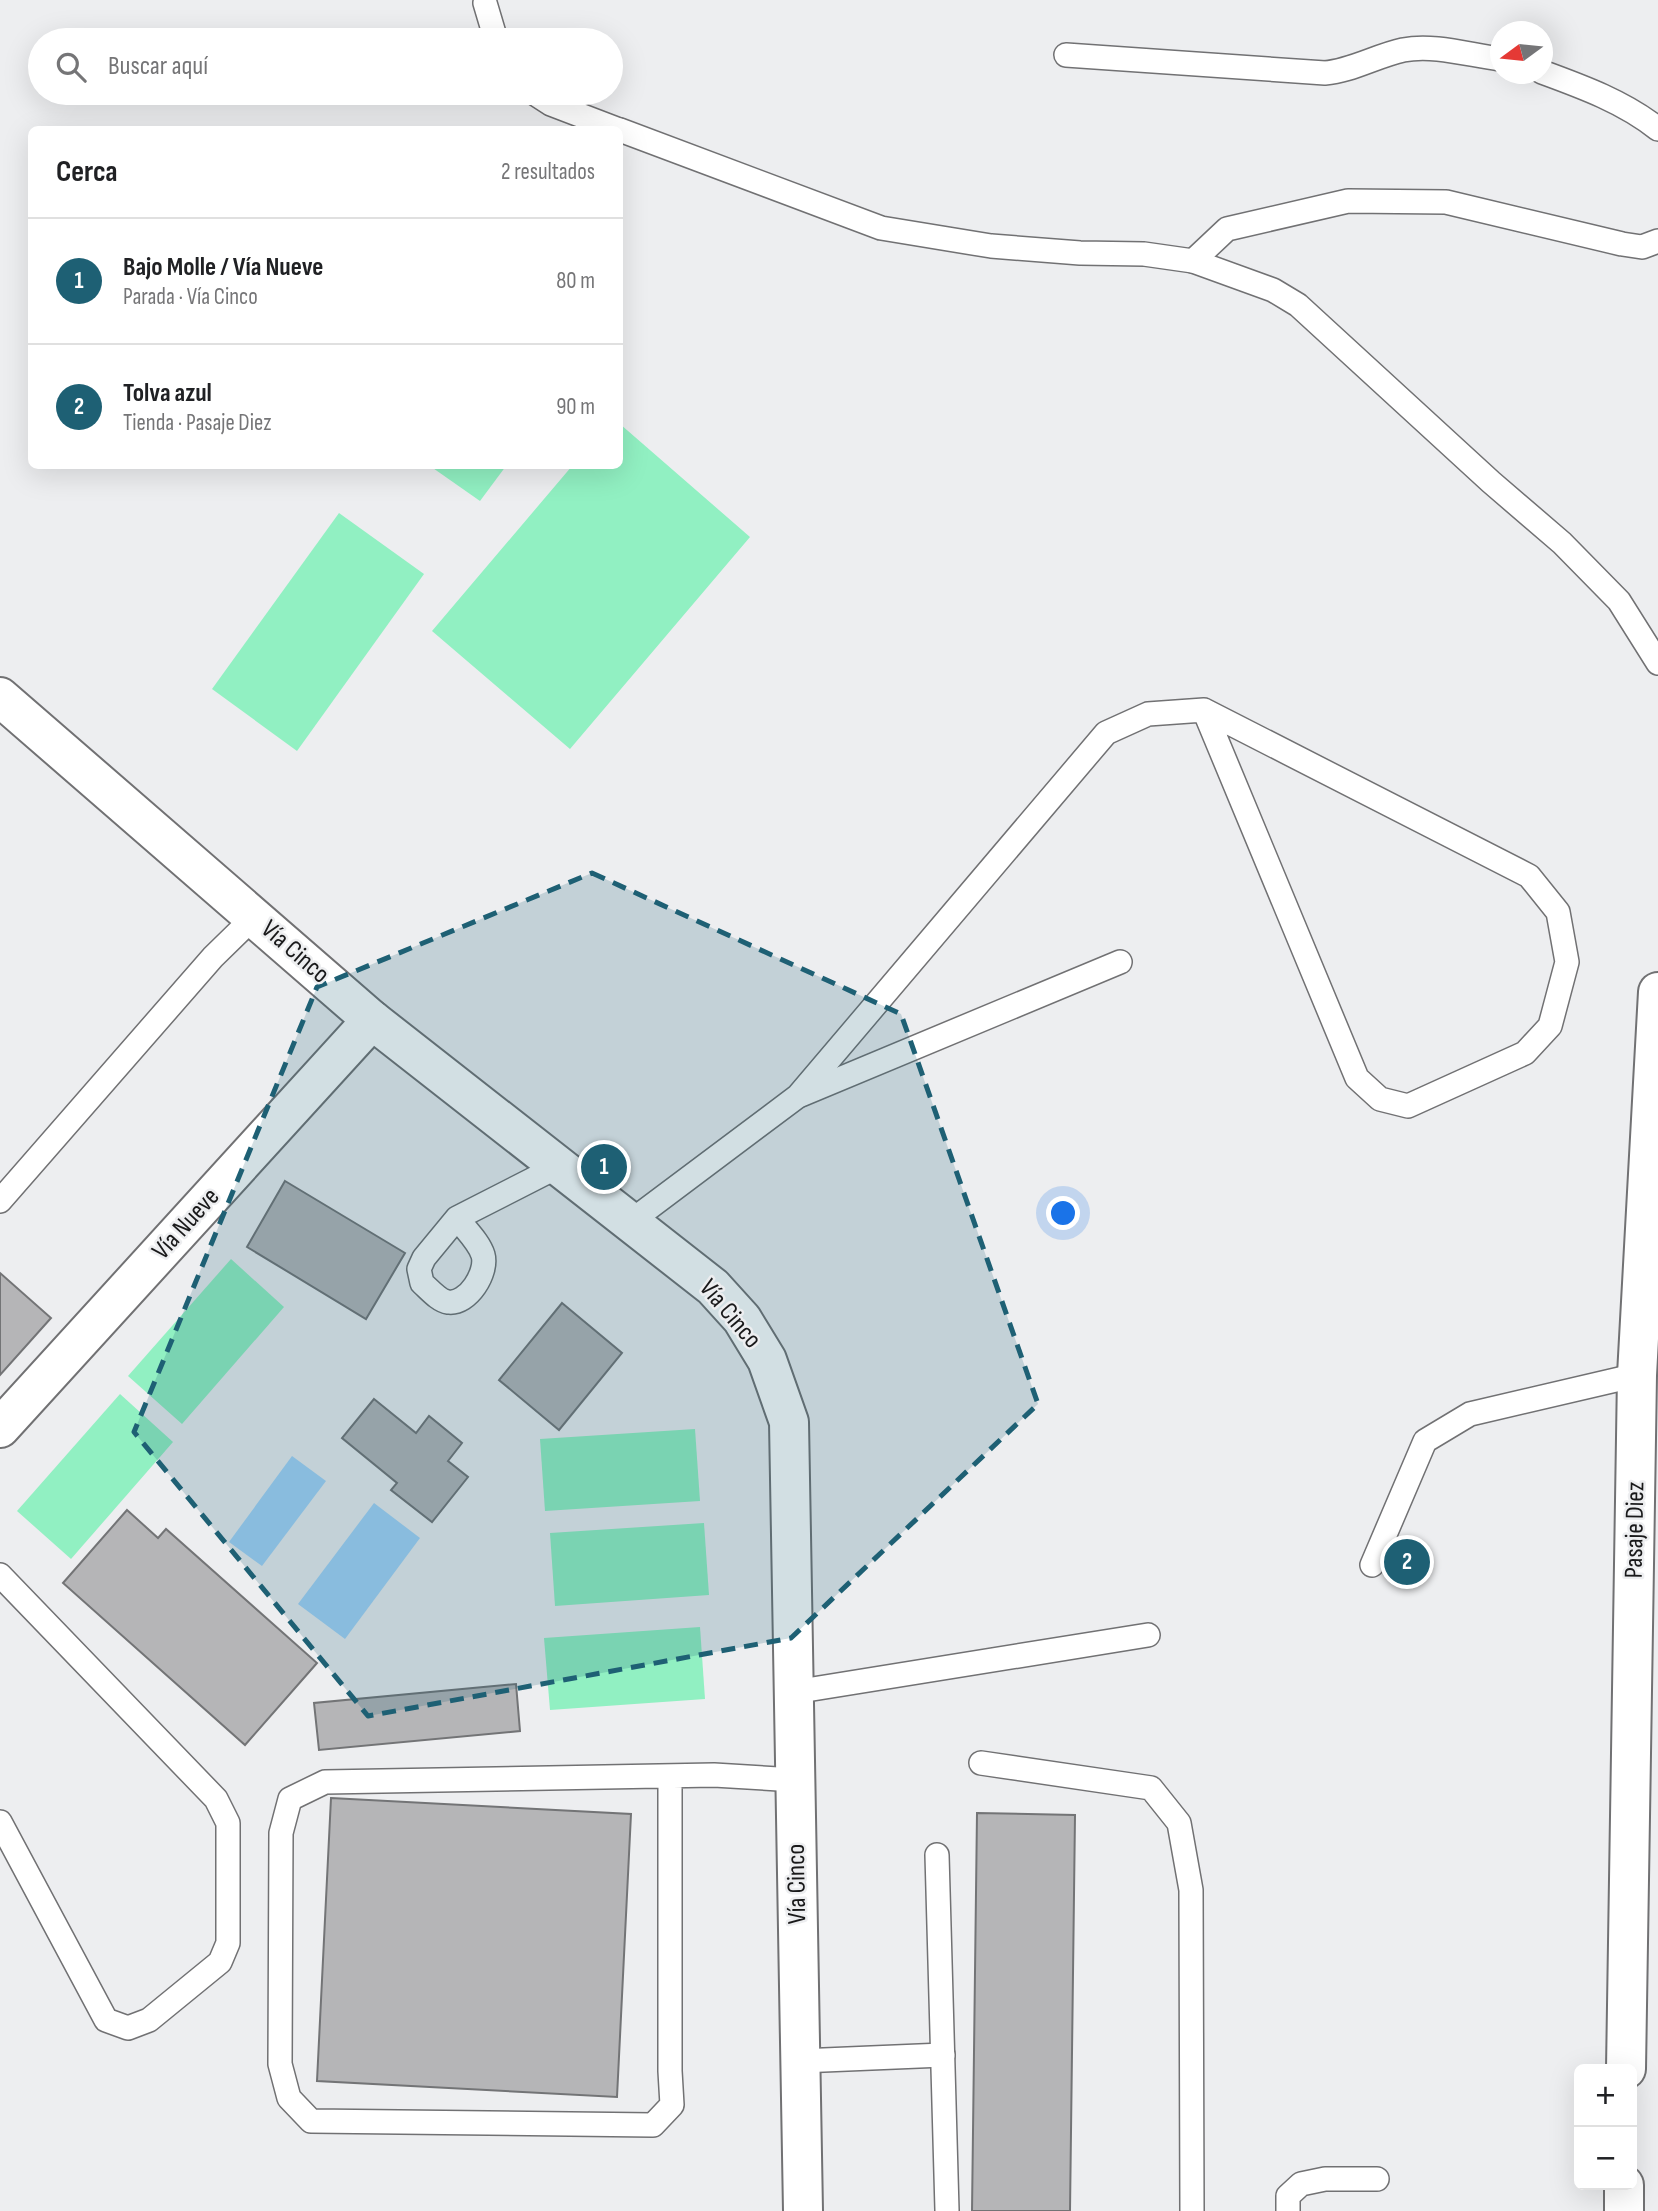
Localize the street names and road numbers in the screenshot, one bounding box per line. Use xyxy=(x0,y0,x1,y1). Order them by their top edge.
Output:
street label: Vía Cinco xyxy=(255,914,335,990)
street label: Vía Nueve xyxy=(146,1182,226,1266)
street label: Vía Cinco xyxy=(692,1273,768,1355)
street label: Pasaje Diez xyxy=(1619,1481,1651,1579)
street label: Vía Cinco xyxy=(781,1844,813,1924)

